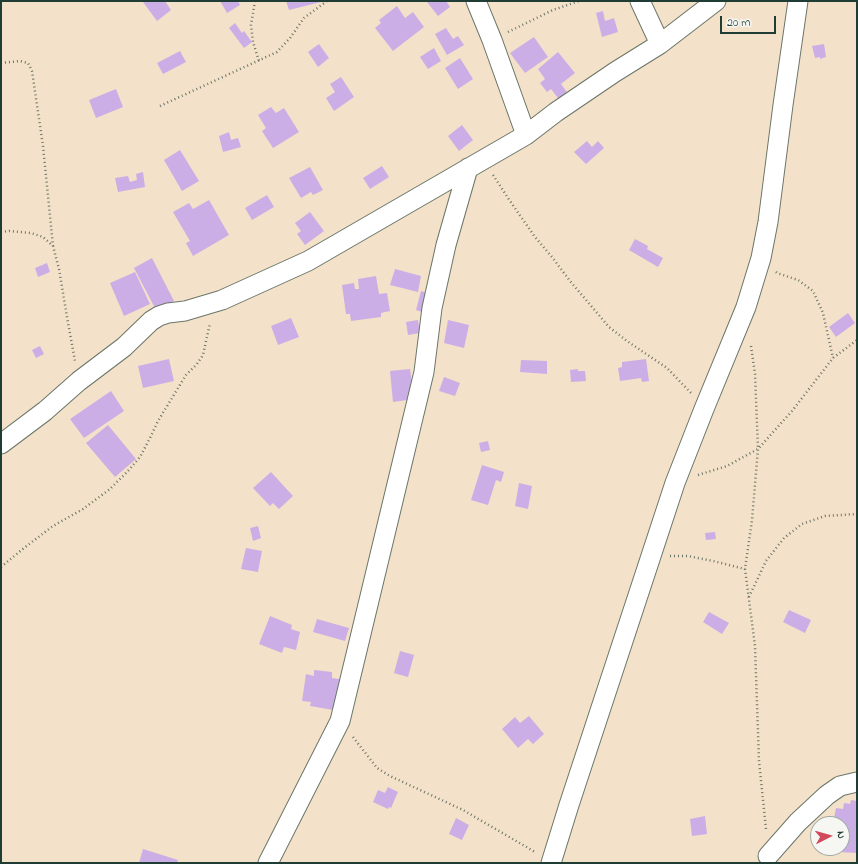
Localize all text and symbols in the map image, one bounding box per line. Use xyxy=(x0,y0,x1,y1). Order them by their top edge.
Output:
scale bar xyxy=(722,8,778,34)
text: 20 m xyxy=(727,14,750,32)
north arrow xyxy=(810,816,850,856)
text: N xyxy=(833,830,849,839)

